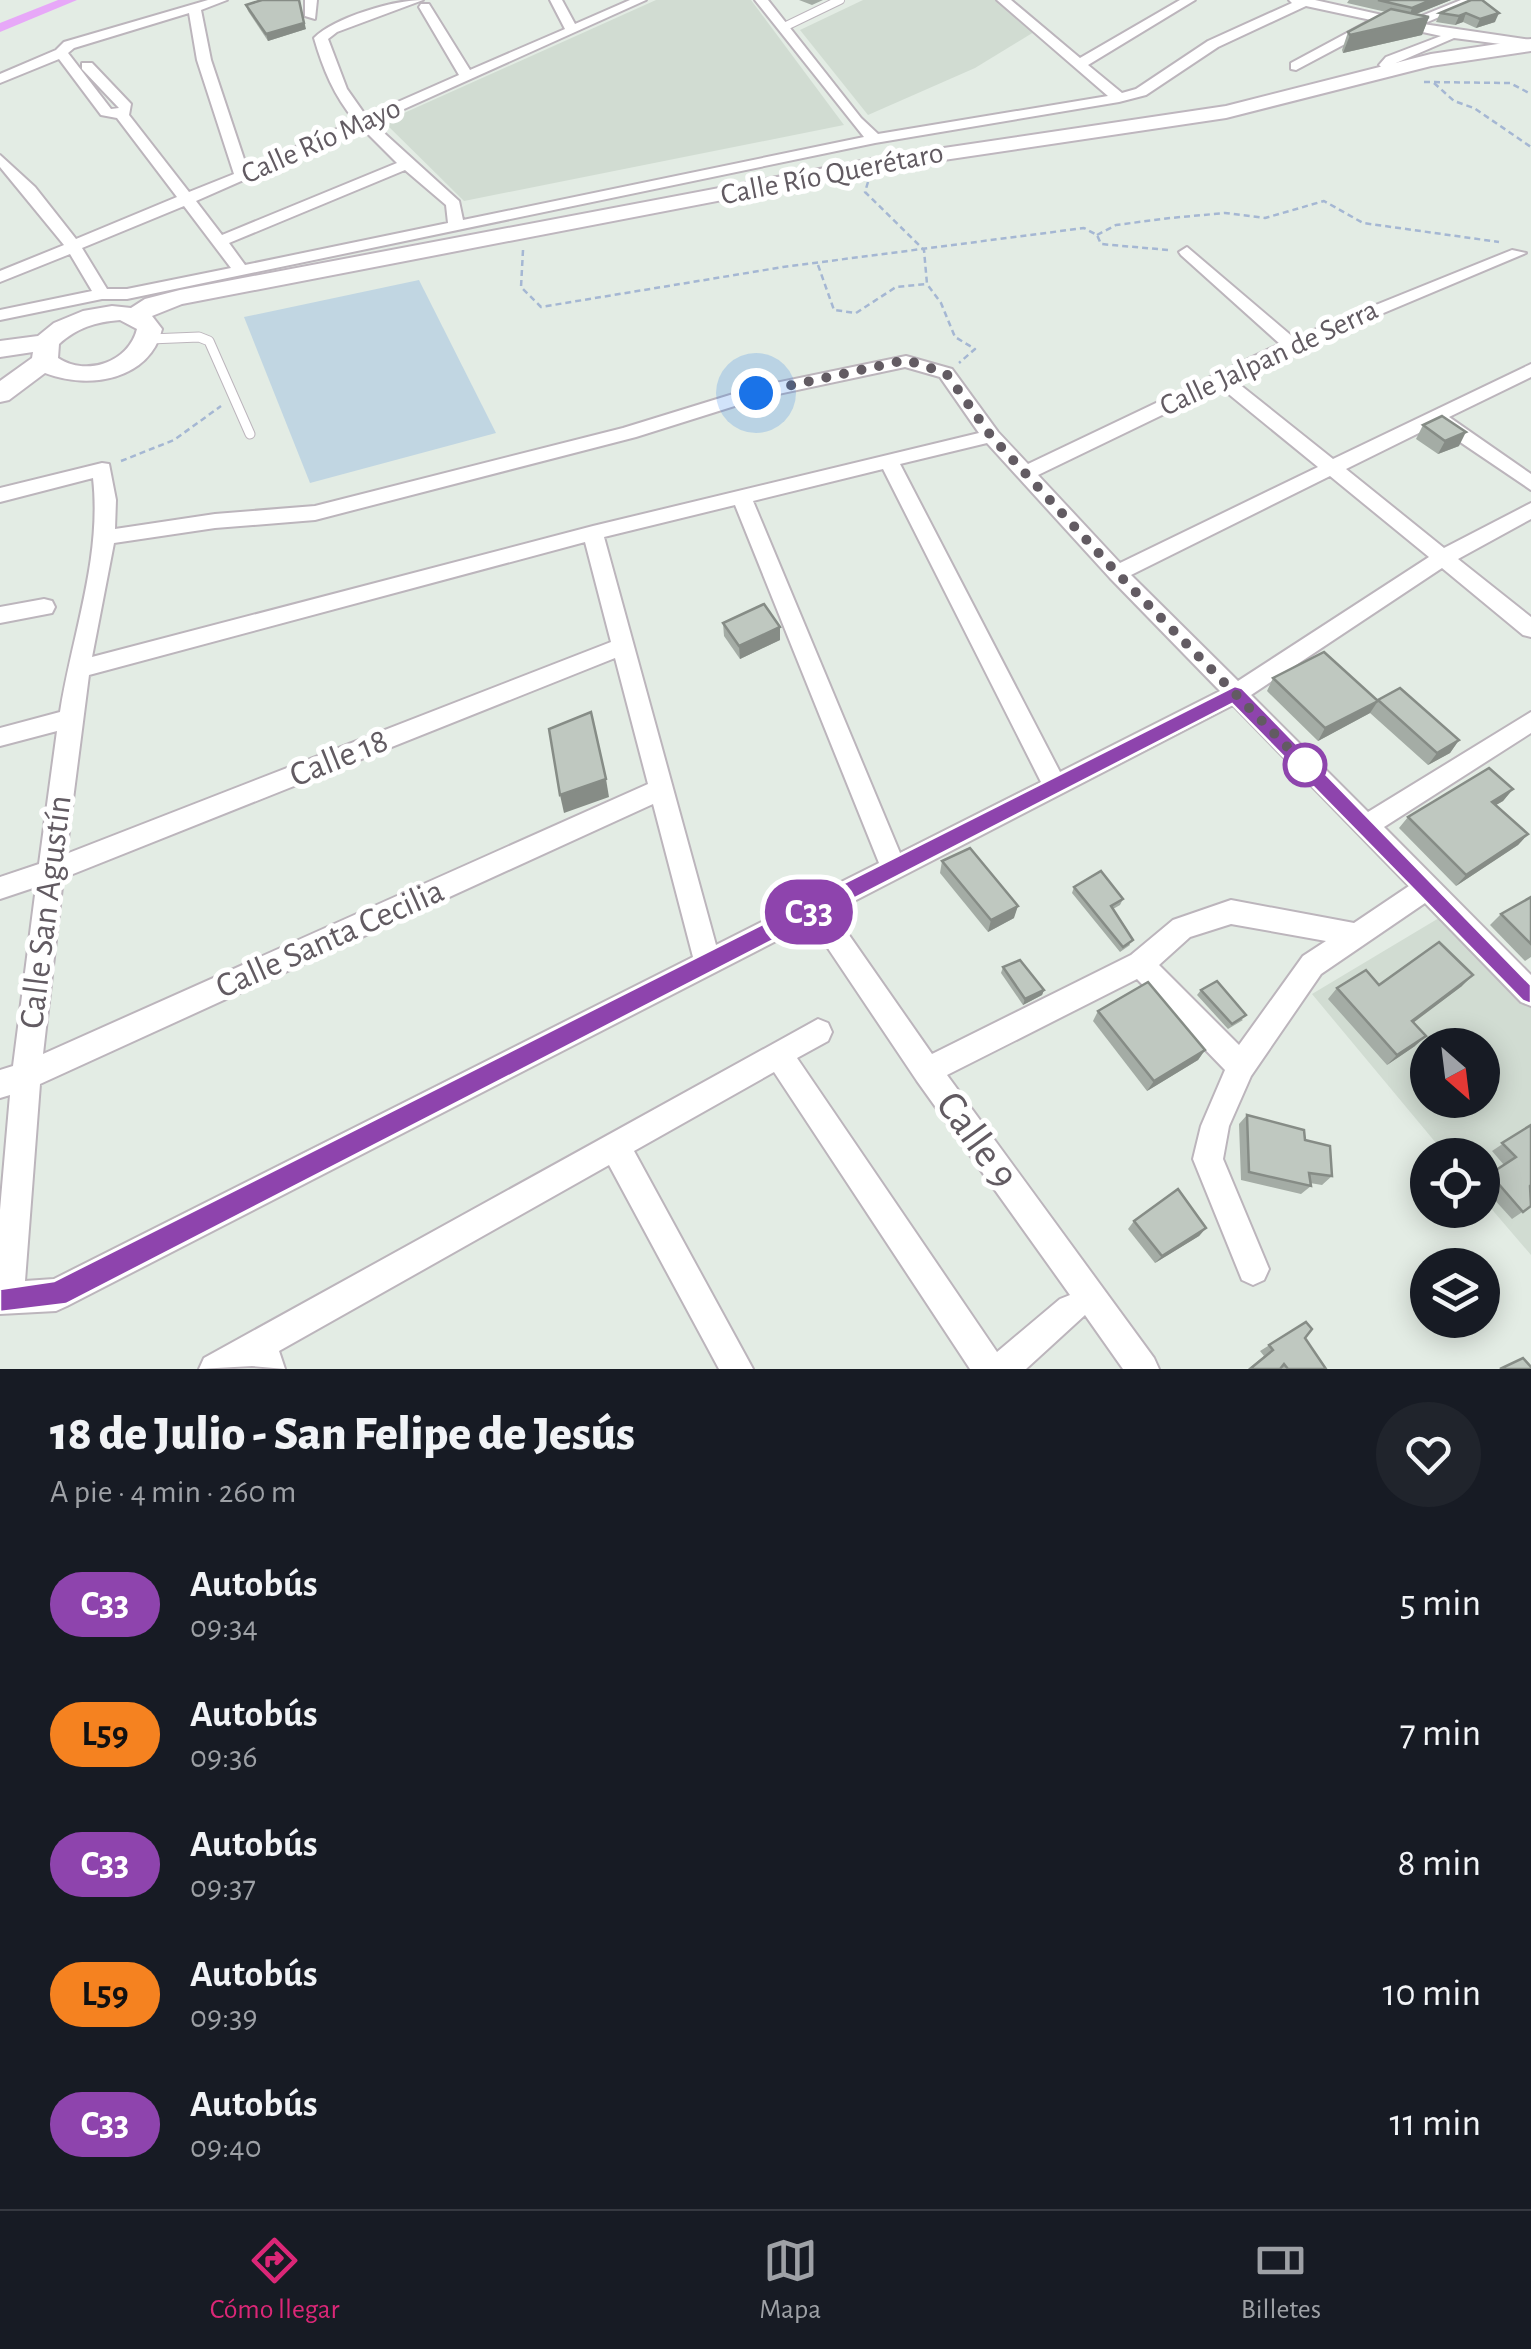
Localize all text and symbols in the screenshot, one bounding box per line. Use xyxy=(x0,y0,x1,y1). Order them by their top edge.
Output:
street label: Calle Río Mayo xyxy=(237,93,405,189)
street label: Calle Río Querétaro xyxy=(718,138,946,210)
street label: Calle Jalpan de Serra xyxy=(1155,294,1383,422)
your location xyxy=(731,368,781,418)
street label: Calle 18 xyxy=(285,723,393,793)
unlabelled marker xyxy=(1284,744,1326,786)
street label: Calle San Agustín xyxy=(14,793,78,1031)
street label: Calle Santa Cecilia xyxy=(211,873,449,1005)
line badge: C33 xyxy=(752,880,866,944)
text: C33 xyxy=(785,895,833,930)
north arrow xyxy=(1410,1028,1500,1118)
map controls xyxy=(1410,1028,1500,1338)
street label: Calle 9 xyxy=(928,1084,1026,1196)
button: locate xyxy=(1410,1138,1500,1228)
button: layers xyxy=(1410,1248,1500,1338)
button: heart xyxy=(1376,1402,1481,1507)
text: 18 de Julio - San Felipe de Jesús xyxy=(50,1411,635,1459)
text: A pie · 4 min · 260 m xyxy=(50,1476,296,1508)
text: Autobús xyxy=(190,1566,318,1604)
text: 5 min xyxy=(1400,1585,1481,1623)
text: C33 xyxy=(81,1587,129,1622)
text: 09:34 xyxy=(190,1611,258,1643)
text: Autobús xyxy=(190,1696,318,1734)
text: 7 min xyxy=(1400,1715,1481,1753)
text: L59 xyxy=(81,1717,129,1752)
text: 09:36 xyxy=(190,1741,258,1773)
text: Autobús xyxy=(190,1826,318,1864)
text: 8 min xyxy=(1398,1845,1481,1883)
text: C33 xyxy=(81,1847,129,1882)
text: 09:37 xyxy=(190,1871,256,1903)
text: Autobús xyxy=(190,1956,318,1994)
text: 10 min xyxy=(1382,1975,1481,2013)
text: L59 xyxy=(81,1977,129,2012)
text: 09:39 xyxy=(190,2001,258,2033)
text: Autobús xyxy=(190,2086,318,2124)
text: 11 min xyxy=(1389,2105,1481,2143)
text: C33 xyxy=(81,2107,129,2142)
text: 09:40 xyxy=(190,2131,262,2163)
tab: Cómo llegar xyxy=(210,2233,340,2327)
tab: Mapa xyxy=(759,2233,821,2327)
tab: Billetes xyxy=(1241,2233,1321,2327)

